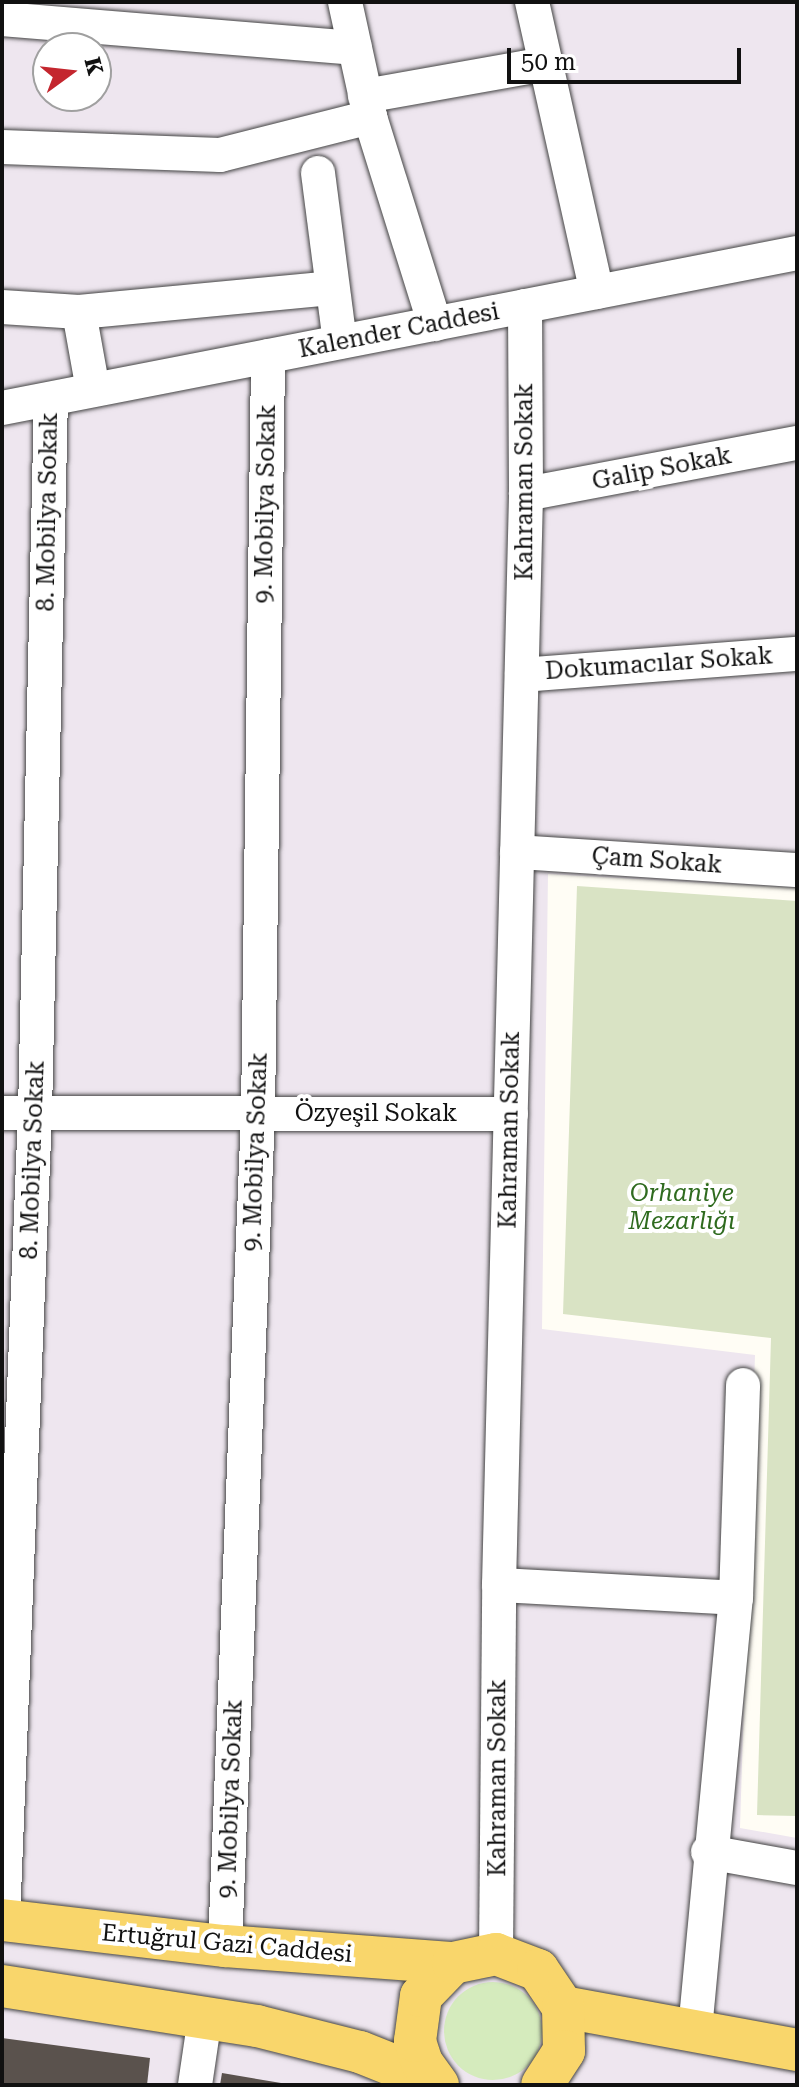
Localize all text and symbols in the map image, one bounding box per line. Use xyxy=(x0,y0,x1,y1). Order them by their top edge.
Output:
north arrow xyxy=(32,32,112,112)
scale bar xyxy=(511,32,745,82)
text: 50 m xyxy=(521,48,576,76)
text: K xyxy=(79,55,108,78)
street label: Kalender Caddesi xyxy=(296,297,502,365)
street label: Kahraman Sokak xyxy=(511,383,539,581)
street label: 9. Mobilya Sokak xyxy=(250,404,282,604)
street label: 8. Mobilya Sokak xyxy=(32,412,64,612)
street label: Galip Sokak xyxy=(590,441,734,497)
street label: Dokumacılar Sokak xyxy=(544,642,774,686)
street label: Çam Sokak xyxy=(591,842,723,880)
street label: Kahraman Sokak xyxy=(494,1031,526,1229)
street label: 9. Mobilya Sokak xyxy=(238,1052,274,1252)
street label: 8. Mobilya Sokak xyxy=(15,1060,51,1260)
street label: Özyeşil Sokak xyxy=(295,1100,457,1128)
park label: Orhaniye Mezarlığı xyxy=(629,1180,735,1236)
street label: Kahraman Sokak xyxy=(484,1679,512,1877)
street label: 9. Mobilya Sokak xyxy=(213,1699,249,1899)
street label: Ertuğrul Gazi Caddesi xyxy=(100,1919,354,1969)

